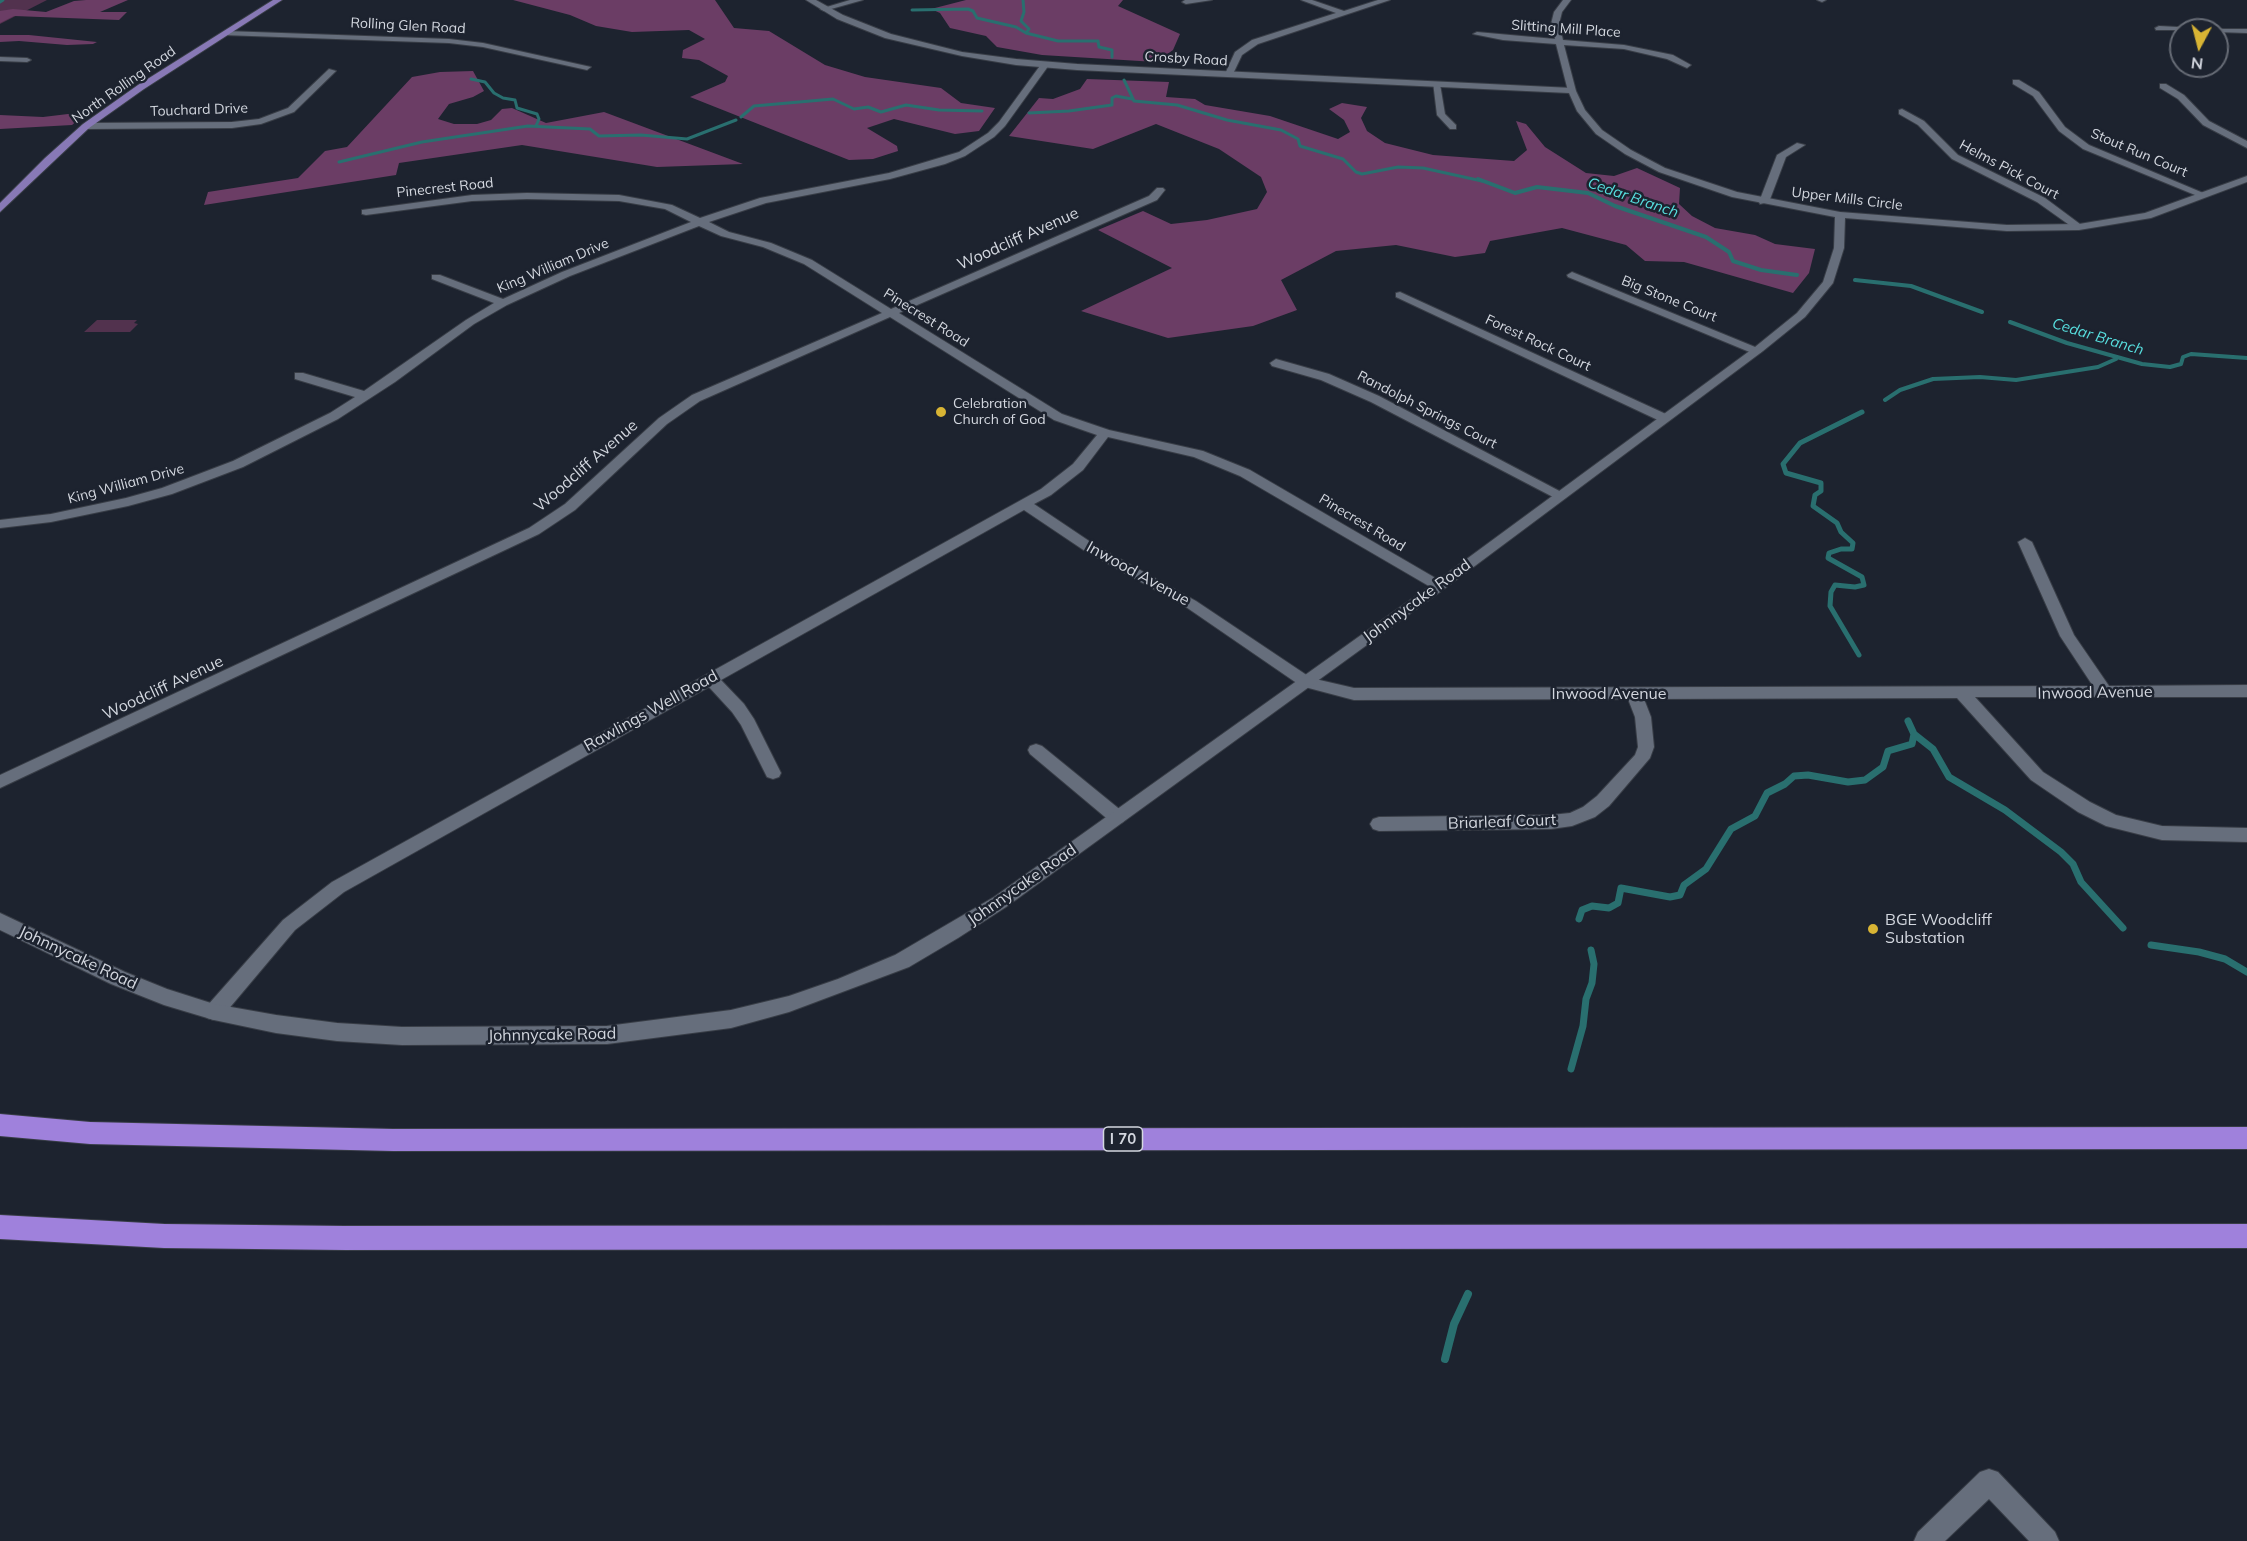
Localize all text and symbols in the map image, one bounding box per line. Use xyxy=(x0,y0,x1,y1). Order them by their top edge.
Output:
street label: Rolling Glen Road xyxy=(350,15,466,37)
street label: Slitting Mill Place xyxy=(1511,17,1621,41)
north arrow xyxy=(2169,18,2229,78)
street label: North Rolling Road xyxy=(69,43,179,127)
street label: Crosby Road xyxy=(1144,48,1228,70)
text: N xyxy=(2190,53,2204,75)
street label: Touchard Drive xyxy=(150,100,248,120)
street label: Stout Run Court xyxy=(2088,125,2190,181)
street label: Helms Pick Court xyxy=(1956,137,2062,203)
water label: Cedar Branch xyxy=(1585,174,1681,222)
street label: Pinecrest Road xyxy=(396,175,494,201)
street label: Upper Mills Circle xyxy=(1791,184,1903,214)
street label: Woodcliff Avenue xyxy=(954,204,1082,274)
street label: King William Drive xyxy=(495,235,611,297)
street label: Big Stone Court xyxy=(1619,272,1719,326)
street label: Pinecrest Road xyxy=(880,285,972,351)
street label: Forest Rock Court xyxy=(1483,311,1593,375)
water label: Cedar Branch xyxy=(2050,315,2146,359)
street label: Randolph Springs Court xyxy=(1354,367,1500,453)
place label: Celebration Church of God xyxy=(953,396,1046,428)
marker: Celebration Church of God xyxy=(934,405,948,419)
street label: Woodcliff Avenue xyxy=(530,416,642,516)
street label: King William Drive xyxy=(66,460,186,508)
street label: Pinecrest Road xyxy=(1316,491,1408,555)
street label: Inwood Avenue xyxy=(1083,538,1193,610)
street label: Johnnycake Road xyxy=(1359,555,1475,647)
street label: Woodcliff Avenue xyxy=(100,652,226,724)
street label: Rawlings Well Road xyxy=(581,666,721,756)
street label: Inwood Avenue xyxy=(2037,682,2153,704)
street label: Inwood Avenue xyxy=(1551,684,1667,704)
street label: Briarleaf Court xyxy=(1448,811,1556,833)
street label: Johnnycake Road xyxy=(964,840,1080,930)
place label: BGE Woodcliff Substation xyxy=(1885,910,1992,948)
street label: Johnnycake Road xyxy=(16,922,140,994)
marker: BGE Woodcliff Substation xyxy=(1866,922,1880,936)
street label: Johnnycake Road xyxy=(488,1024,616,1046)
road number: I 70 xyxy=(1104,1127,1142,1151)

